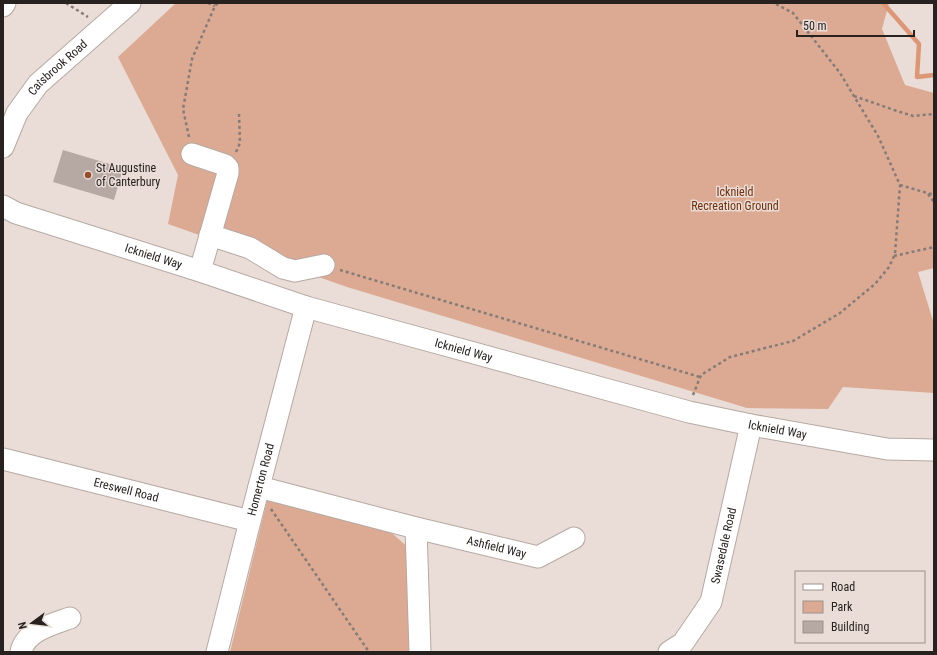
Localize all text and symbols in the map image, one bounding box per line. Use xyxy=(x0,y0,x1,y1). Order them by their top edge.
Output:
scale bar xyxy=(797,12,914,38)
text: 50 m xyxy=(803,19,827,33)
street label: Catsbrook Road xyxy=(25,37,90,98)
place label: St Augustine of Canterbury xyxy=(96,161,160,189)
marker: St Augustine of Canterbury xyxy=(83,170,93,180)
park label: Icknield Recreation Ground xyxy=(691,185,779,213)
street label: Icknield Way xyxy=(123,241,184,272)
street label: Icknield Way xyxy=(433,336,494,365)
street label: Icknield Way xyxy=(747,418,808,442)
street label: Homerton Road xyxy=(245,442,277,517)
street label: Ereswell Road xyxy=(92,475,160,505)
street label: Swasedale Road xyxy=(708,506,739,585)
street label: Ashfield Way xyxy=(465,533,528,561)
legend xyxy=(795,571,925,643)
text: Road xyxy=(831,580,855,594)
text: Park xyxy=(831,600,853,614)
north arrow xyxy=(12,603,52,643)
text: N xyxy=(16,620,30,630)
text: Building xyxy=(831,620,869,634)

